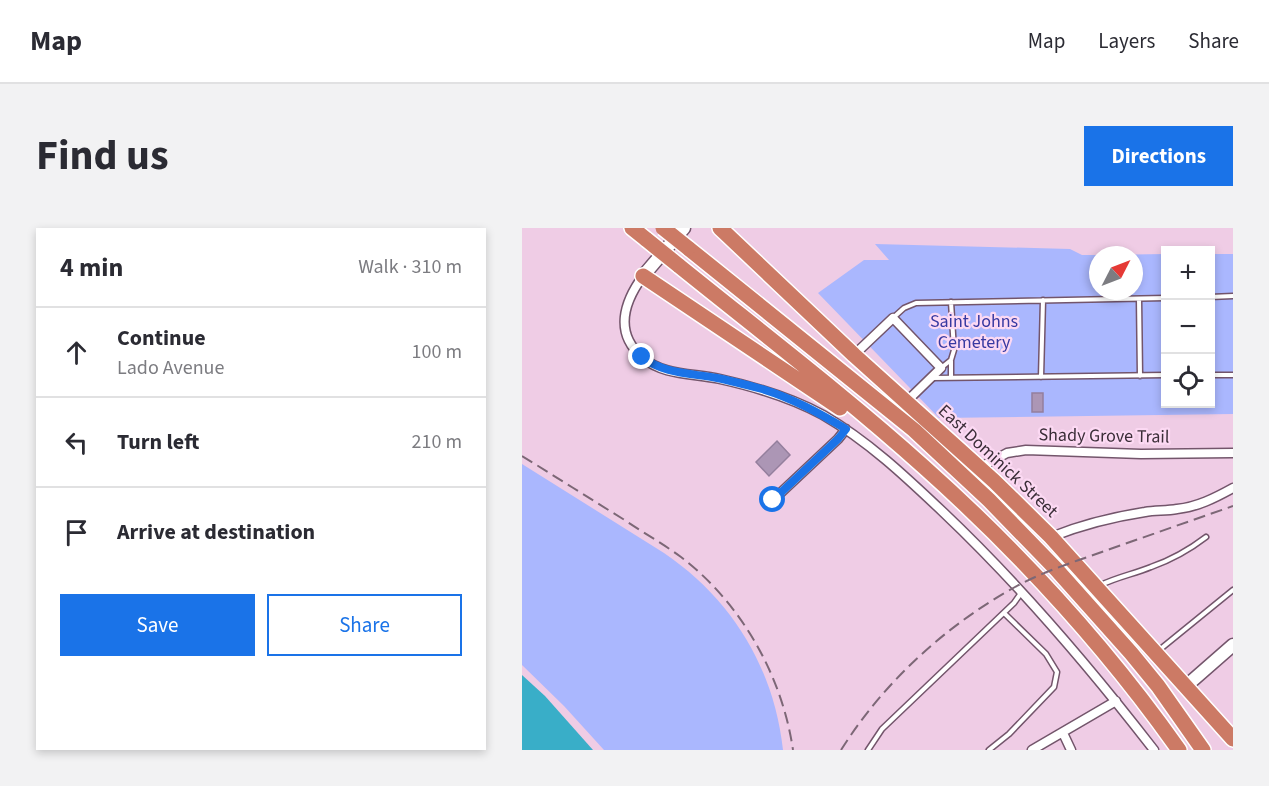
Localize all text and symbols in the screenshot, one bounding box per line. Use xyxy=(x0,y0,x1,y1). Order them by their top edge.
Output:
text: Map xyxy=(30,21,82,61)
text: Map xyxy=(1028,26,1065,56)
text: Layers xyxy=(1098,26,1155,56)
text: Share xyxy=(1188,26,1239,56)
text: Find us xyxy=(36,126,169,186)
button: Directions xyxy=(1084,126,1233,186)
north arrow xyxy=(1089,246,1143,300)
map controls xyxy=(1161,246,1215,408)
button: + xyxy=(1161,246,1215,300)
text: 4 min xyxy=(60,249,123,286)
text: Walk · 310 m xyxy=(358,253,462,281)
button: − xyxy=(1161,300,1215,354)
park label: Saint Johns Cemetery xyxy=(930,309,1018,355)
text: Continue xyxy=(117,322,206,354)
icon: ahead xyxy=(60,336,93,369)
text: 100 m xyxy=(412,338,462,366)
route end xyxy=(628,343,654,369)
text: Lado Avenue xyxy=(117,354,224,382)
button: locate xyxy=(1161,354,1215,408)
street label: East Dominick Street xyxy=(933,399,1063,523)
street label: Shady Grove Trail xyxy=(1038,422,1170,450)
icon: left xyxy=(60,426,93,459)
text: Turn left xyxy=(117,426,199,458)
text: 210 m xyxy=(412,428,462,456)
route start xyxy=(759,486,785,512)
icon: arrive xyxy=(60,516,93,549)
text: Arrive at destination xyxy=(117,516,315,548)
button: Save xyxy=(60,594,255,656)
button: Share xyxy=(267,594,462,656)

